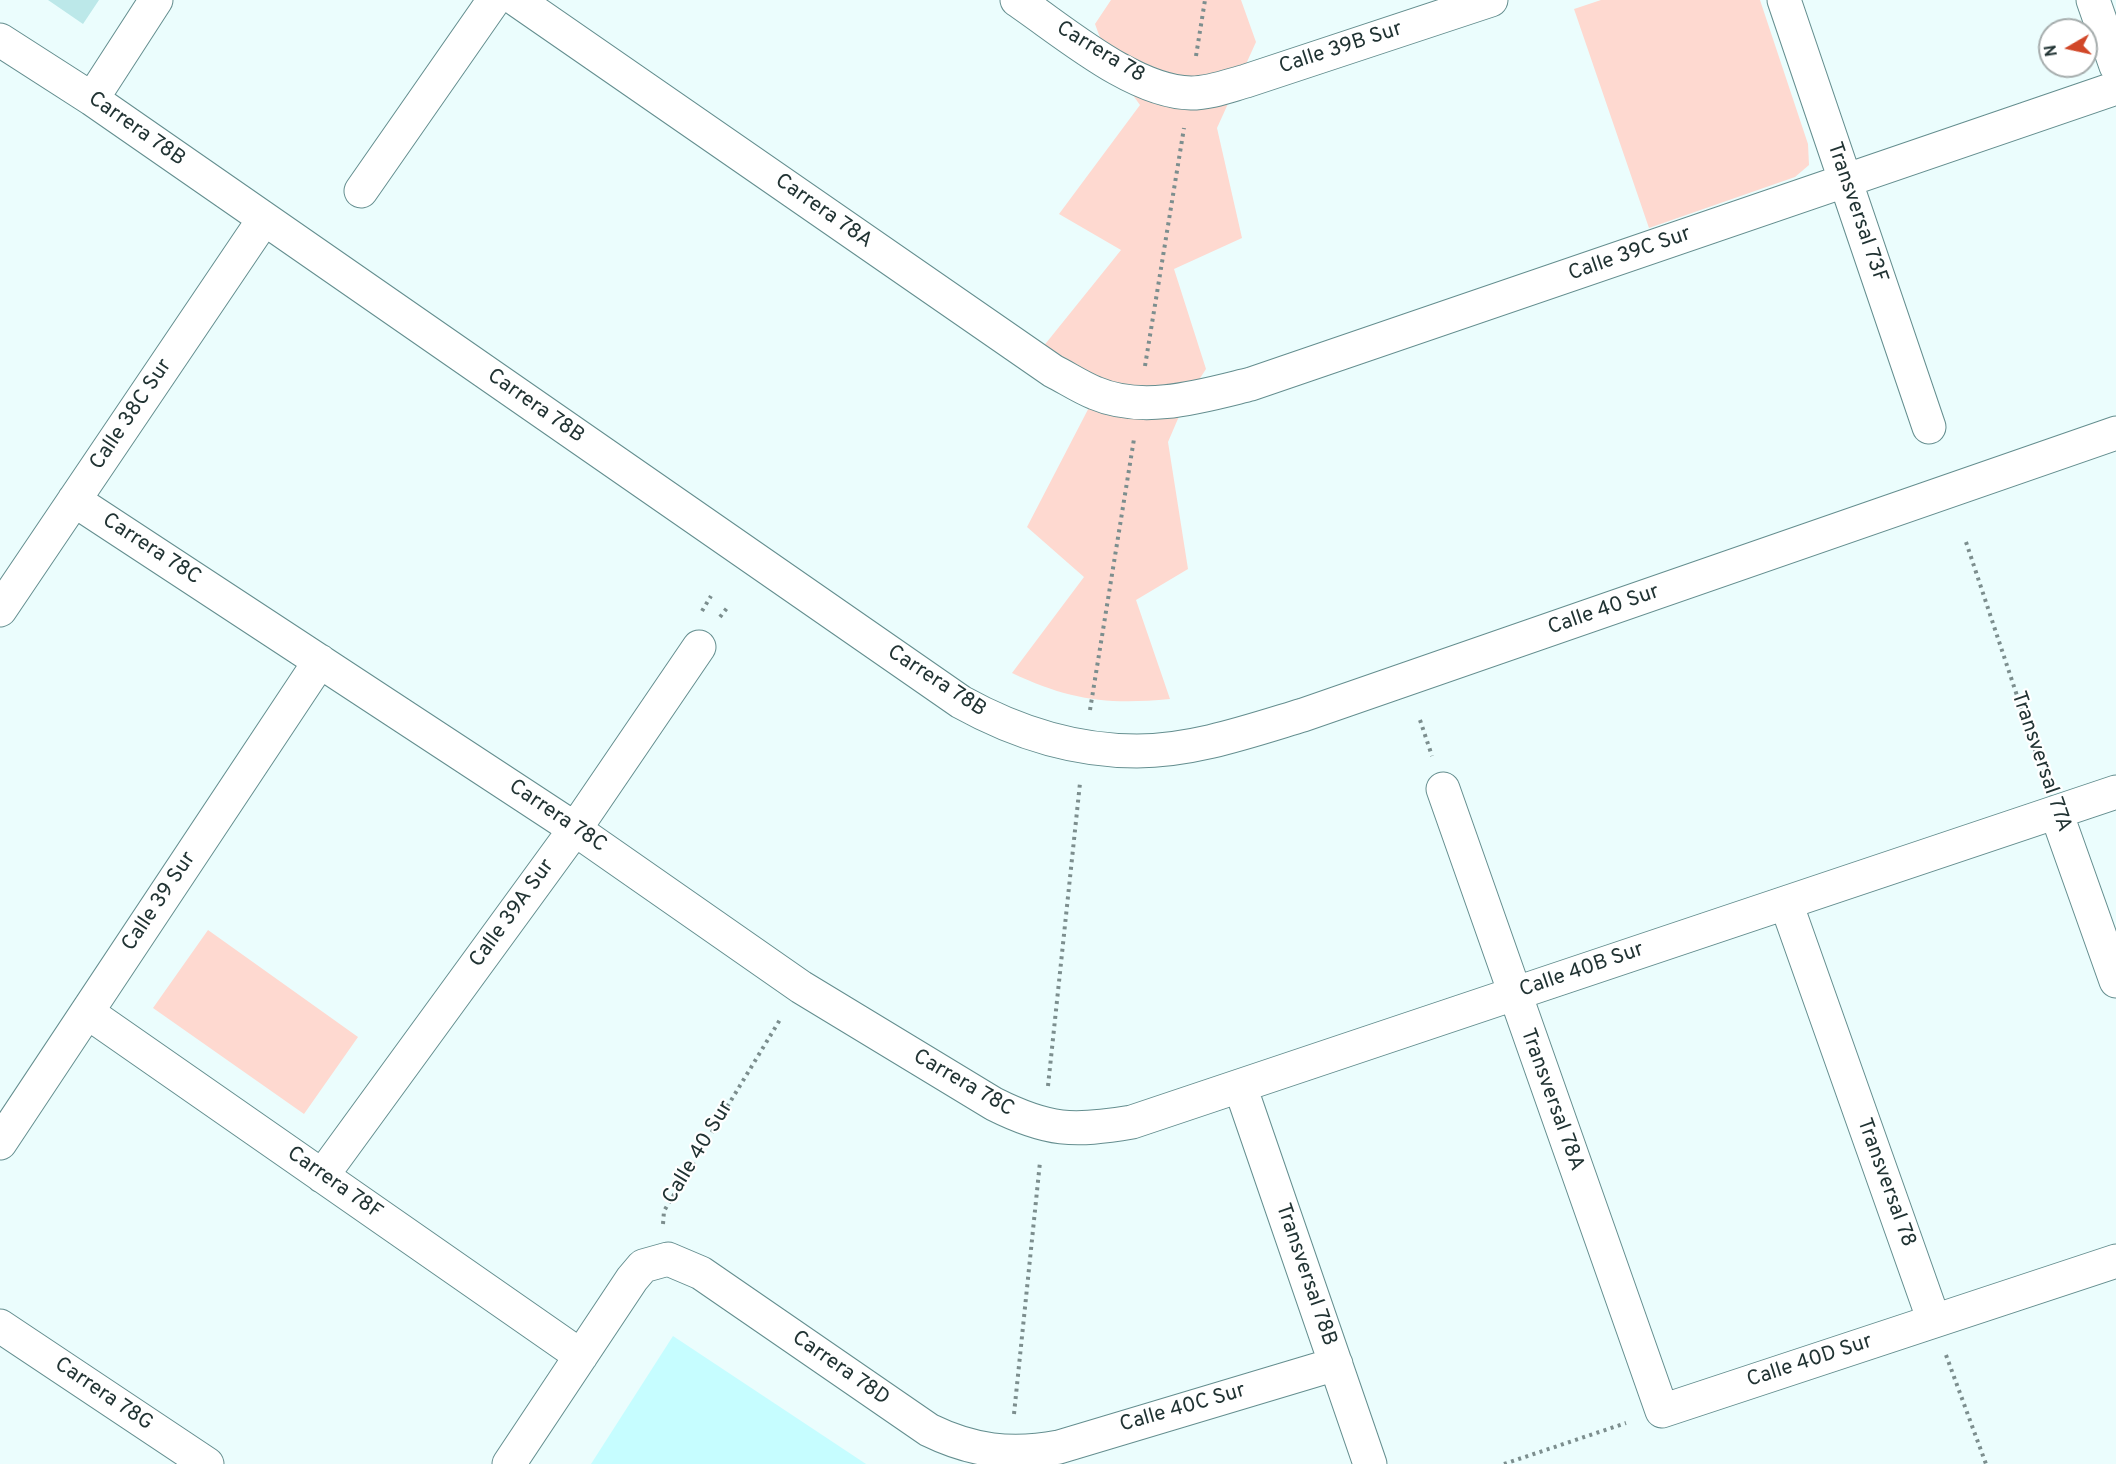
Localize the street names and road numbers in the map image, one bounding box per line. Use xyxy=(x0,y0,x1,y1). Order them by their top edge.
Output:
street label: Carrera 78 xyxy=(1051,17,1149,89)
street label: Calle 39B Sur xyxy=(1276,17,1406,81)
street label: Carrera 78B xyxy=(83,87,189,173)
street label: Transversal 73F xyxy=(1820,139,1892,287)
street label: Carrera 78A xyxy=(769,169,877,255)
street label: Calle 39C Sur xyxy=(1565,222,1695,288)
street label: Calle 38C Sur xyxy=(86,355,178,475)
street label: Carrera 78B xyxy=(482,364,588,450)
street label: Carrera 78C xyxy=(97,509,205,591)
street label: Calle 40 Sur xyxy=(1545,580,1663,642)
street label: Carrera 78B xyxy=(882,641,990,723)
street label: Transversal 77A xyxy=(2004,689,2076,835)
street label: Carrera 78C xyxy=(503,775,611,859)
street label: Calle 39 Sur xyxy=(118,848,202,956)
street label: Calle 39A Sur xyxy=(465,855,561,973)
street label: Calle 40B Sur xyxy=(1517,938,1647,1004)
street label: Transversal 78A xyxy=(1514,1026,1588,1174)
street label: Carrera 78C xyxy=(908,1045,1018,1123)
street label: Calle 40 Sur xyxy=(658,1097,740,1209)
street label: Transversal 78 xyxy=(1850,1115,1920,1251)
street label: Carrera 78F xyxy=(281,1142,387,1226)
street label: Transversal 78B xyxy=(1269,1201,1341,1349)
street label: Carrera 78D xyxy=(786,1326,894,1412)
street label: Calle 40D Sur xyxy=(1744,1330,1876,1394)
street label: Carrera 78G xyxy=(49,1353,157,1437)
street label: Calle 40C Sur xyxy=(1117,1379,1249,1439)

